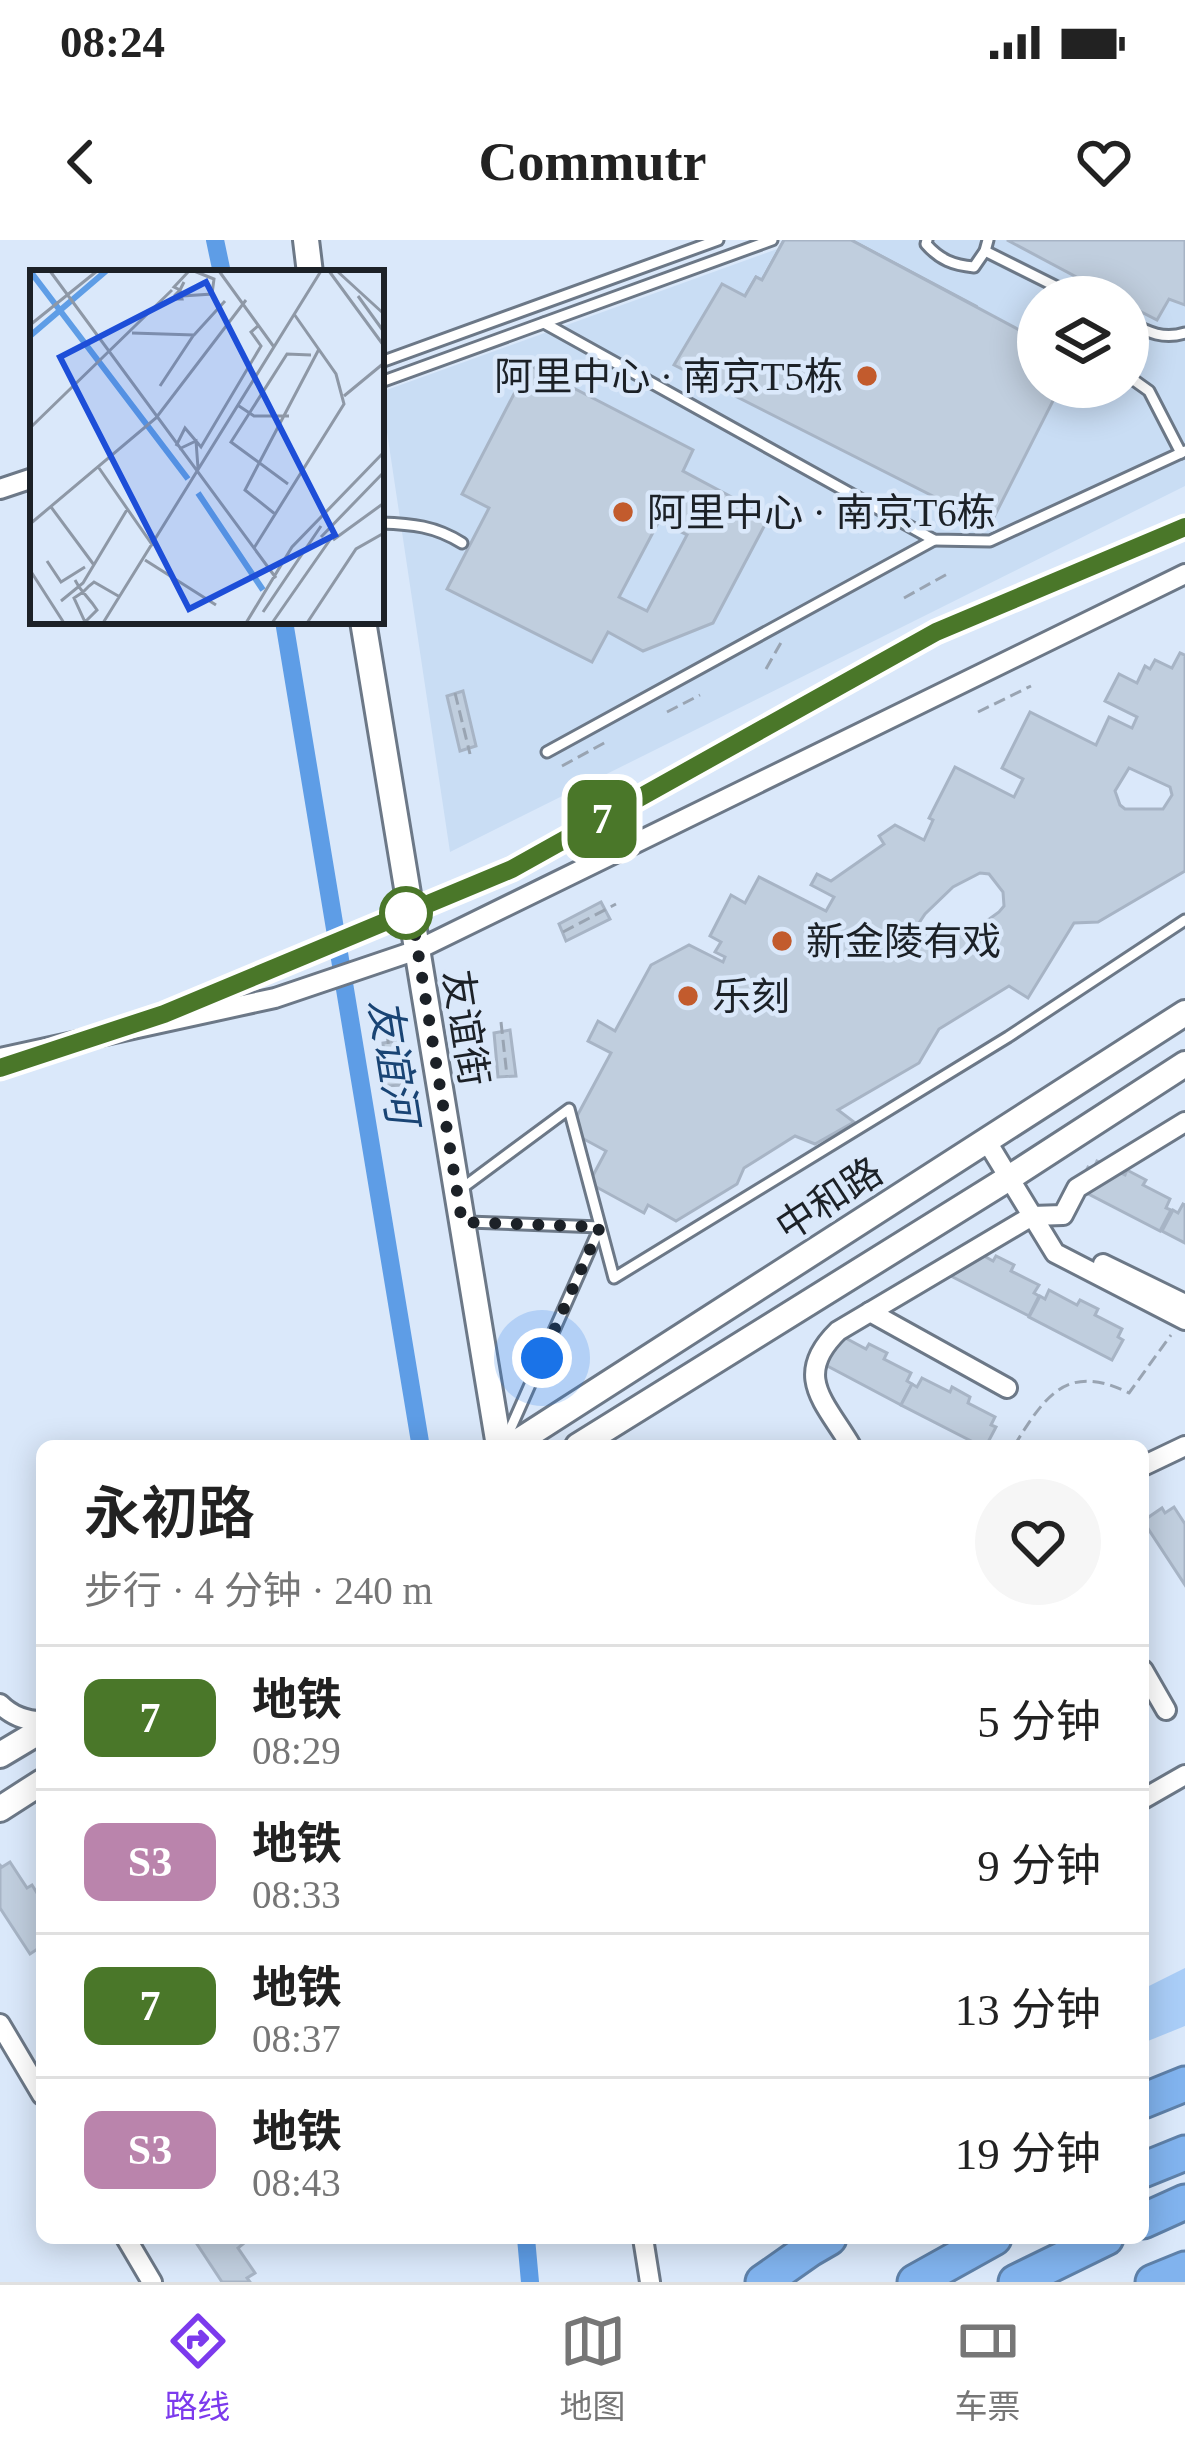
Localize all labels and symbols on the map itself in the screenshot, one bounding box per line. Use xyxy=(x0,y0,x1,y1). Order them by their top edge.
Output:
inset map xyxy=(30,270,384,624)
place label: 阿里中心 · 南京T5栋 xyxy=(494,355,843,398)
marker: 阿里中心 · 南京T5栋 xyxy=(854,363,880,389)
place label: 阿里中心 · 南京T6栋 xyxy=(647,491,996,534)
marker: 阿里中心 · 南京T6栋 xyxy=(610,499,636,525)
line badge: 7 xyxy=(563,780,641,858)
unlabelled marker xyxy=(381,888,431,938)
place label: 新金陵有戏 xyxy=(806,920,1001,963)
marker: 新金陵有戏 xyxy=(769,928,795,954)
street label: 友谊街 xyxy=(436,967,496,1089)
place label: 乐刻 xyxy=(712,975,790,1018)
marker: 乐刻 xyxy=(675,983,701,1009)
water label: 友谊河 xyxy=(360,995,427,1134)
street label: 中和路 xyxy=(768,1149,890,1249)
your location xyxy=(512,1328,572,1388)

